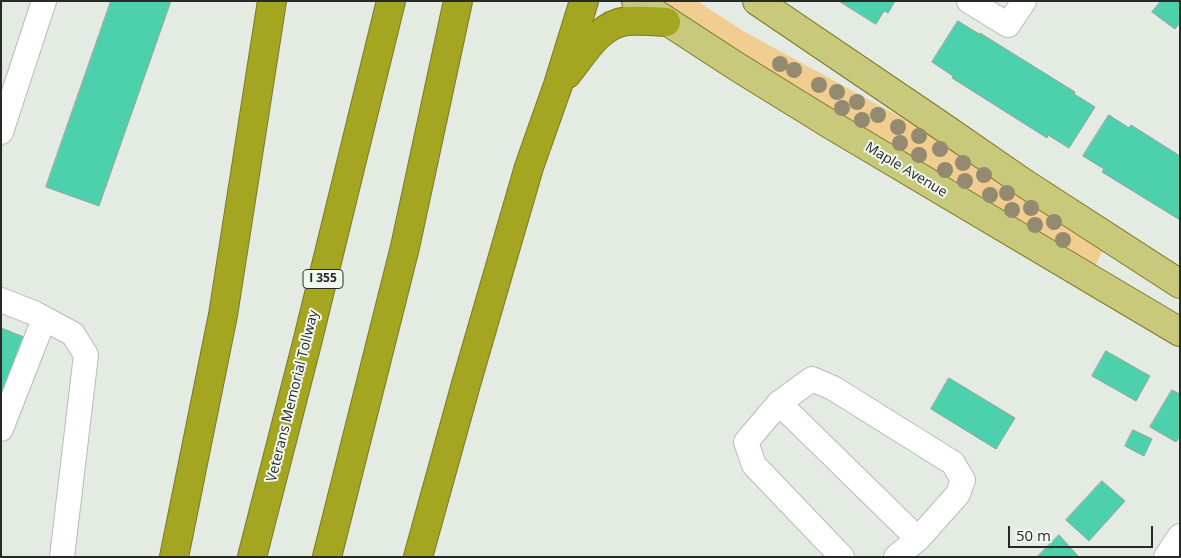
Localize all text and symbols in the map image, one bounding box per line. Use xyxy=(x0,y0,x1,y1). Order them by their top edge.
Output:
street label: Maple Avenue xyxy=(862,139,950,201)
road number: I 355 xyxy=(303,270,343,288)
street label: Veterans Memorial Tollway xyxy=(264,308,322,484)
scale bar xyxy=(1011,516,1156,548)
text: 50 m xyxy=(1016,525,1051,545)

